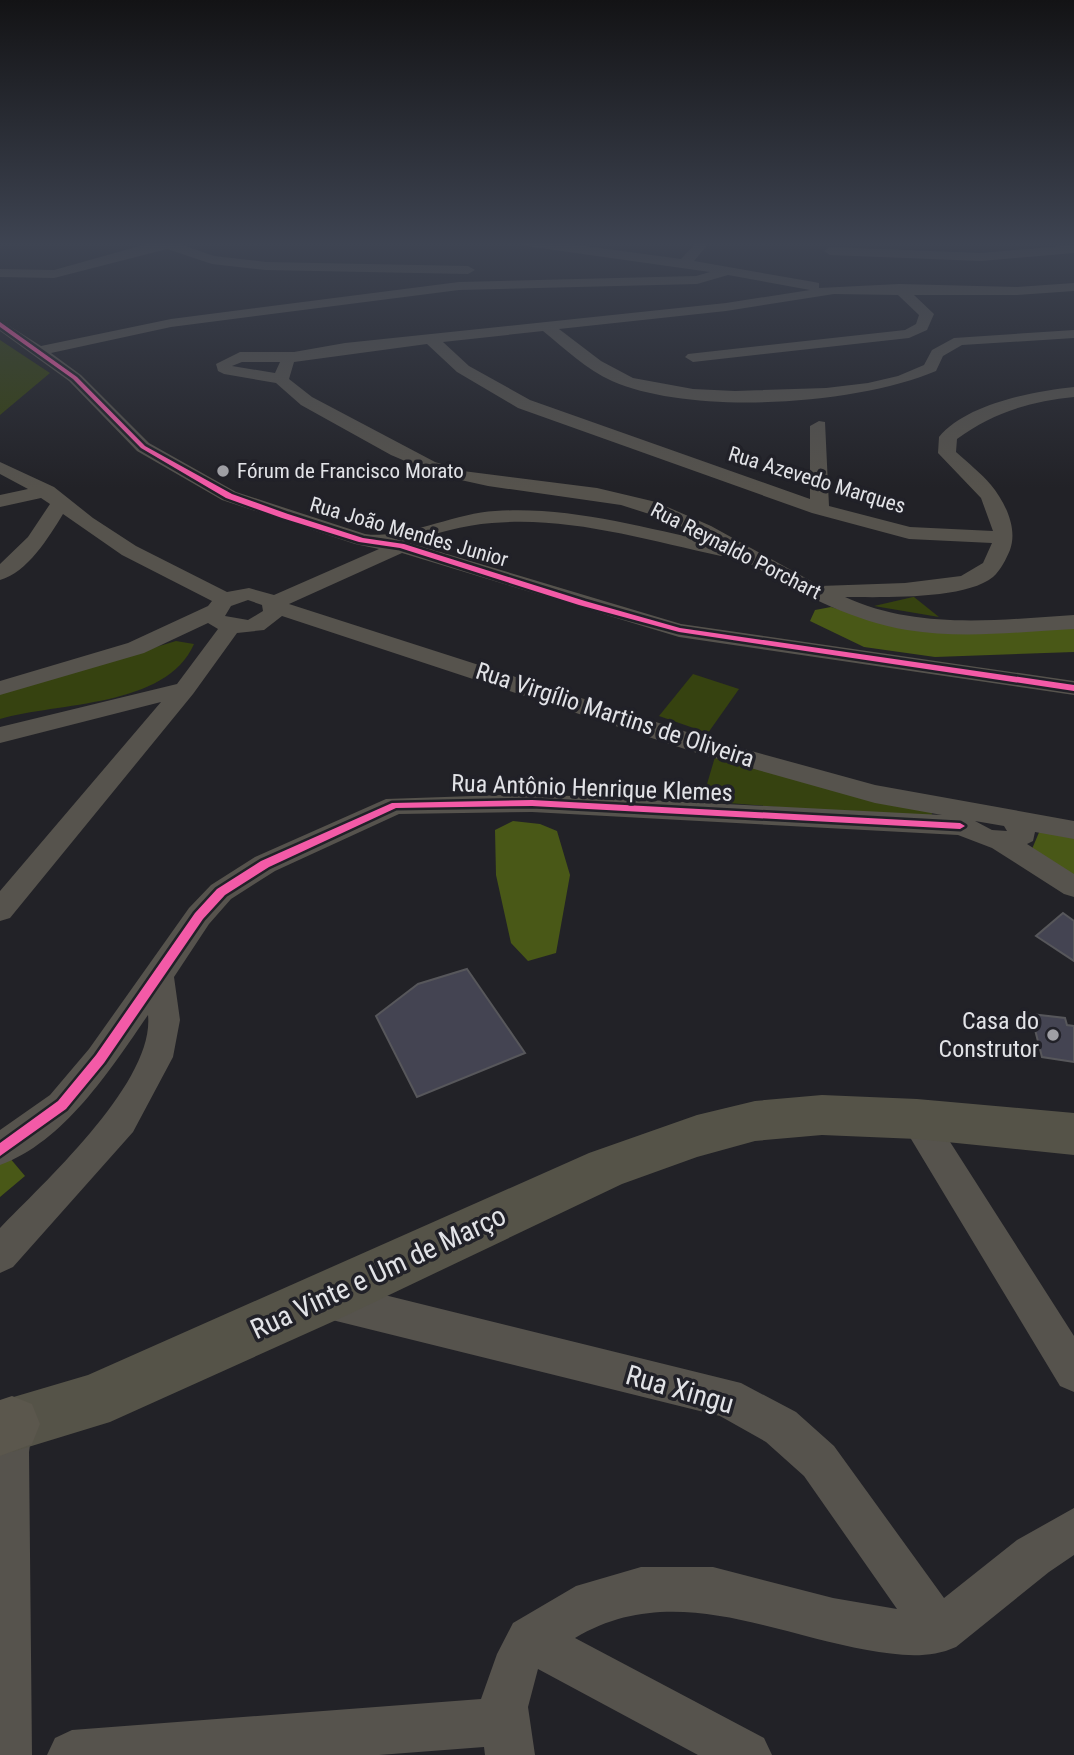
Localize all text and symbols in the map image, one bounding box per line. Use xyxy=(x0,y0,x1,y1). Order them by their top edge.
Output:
street label: Rua Azevedo Marques xyxy=(726,442,908,518)
place label: Fórum de Francisco Morato xyxy=(237,459,464,483)
marker: Fórum de Francisco Morato xyxy=(215,463,231,479)
street label: Rua João Mendes Junior xyxy=(307,492,511,572)
street label: Rua Reynaldo Porchart xyxy=(647,498,825,604)
street label: Rua Virgílio Martins de Oliveira xyxy=(472,657,758,773)
street label: Rua Antônio Henrique Klemes xyxy=(451,769,733,807)
place label: Casa do Construtor xyxy=(939,1007,1039,1063)
marker: Casa do Construtor xyxy=(1045,1027,1061,1043)
street label: Rua Vinte e Um de Março xyxy=(245,1199,511,1346)
street label: Rua Xingu xyxy=(622,1358,738,1421)

